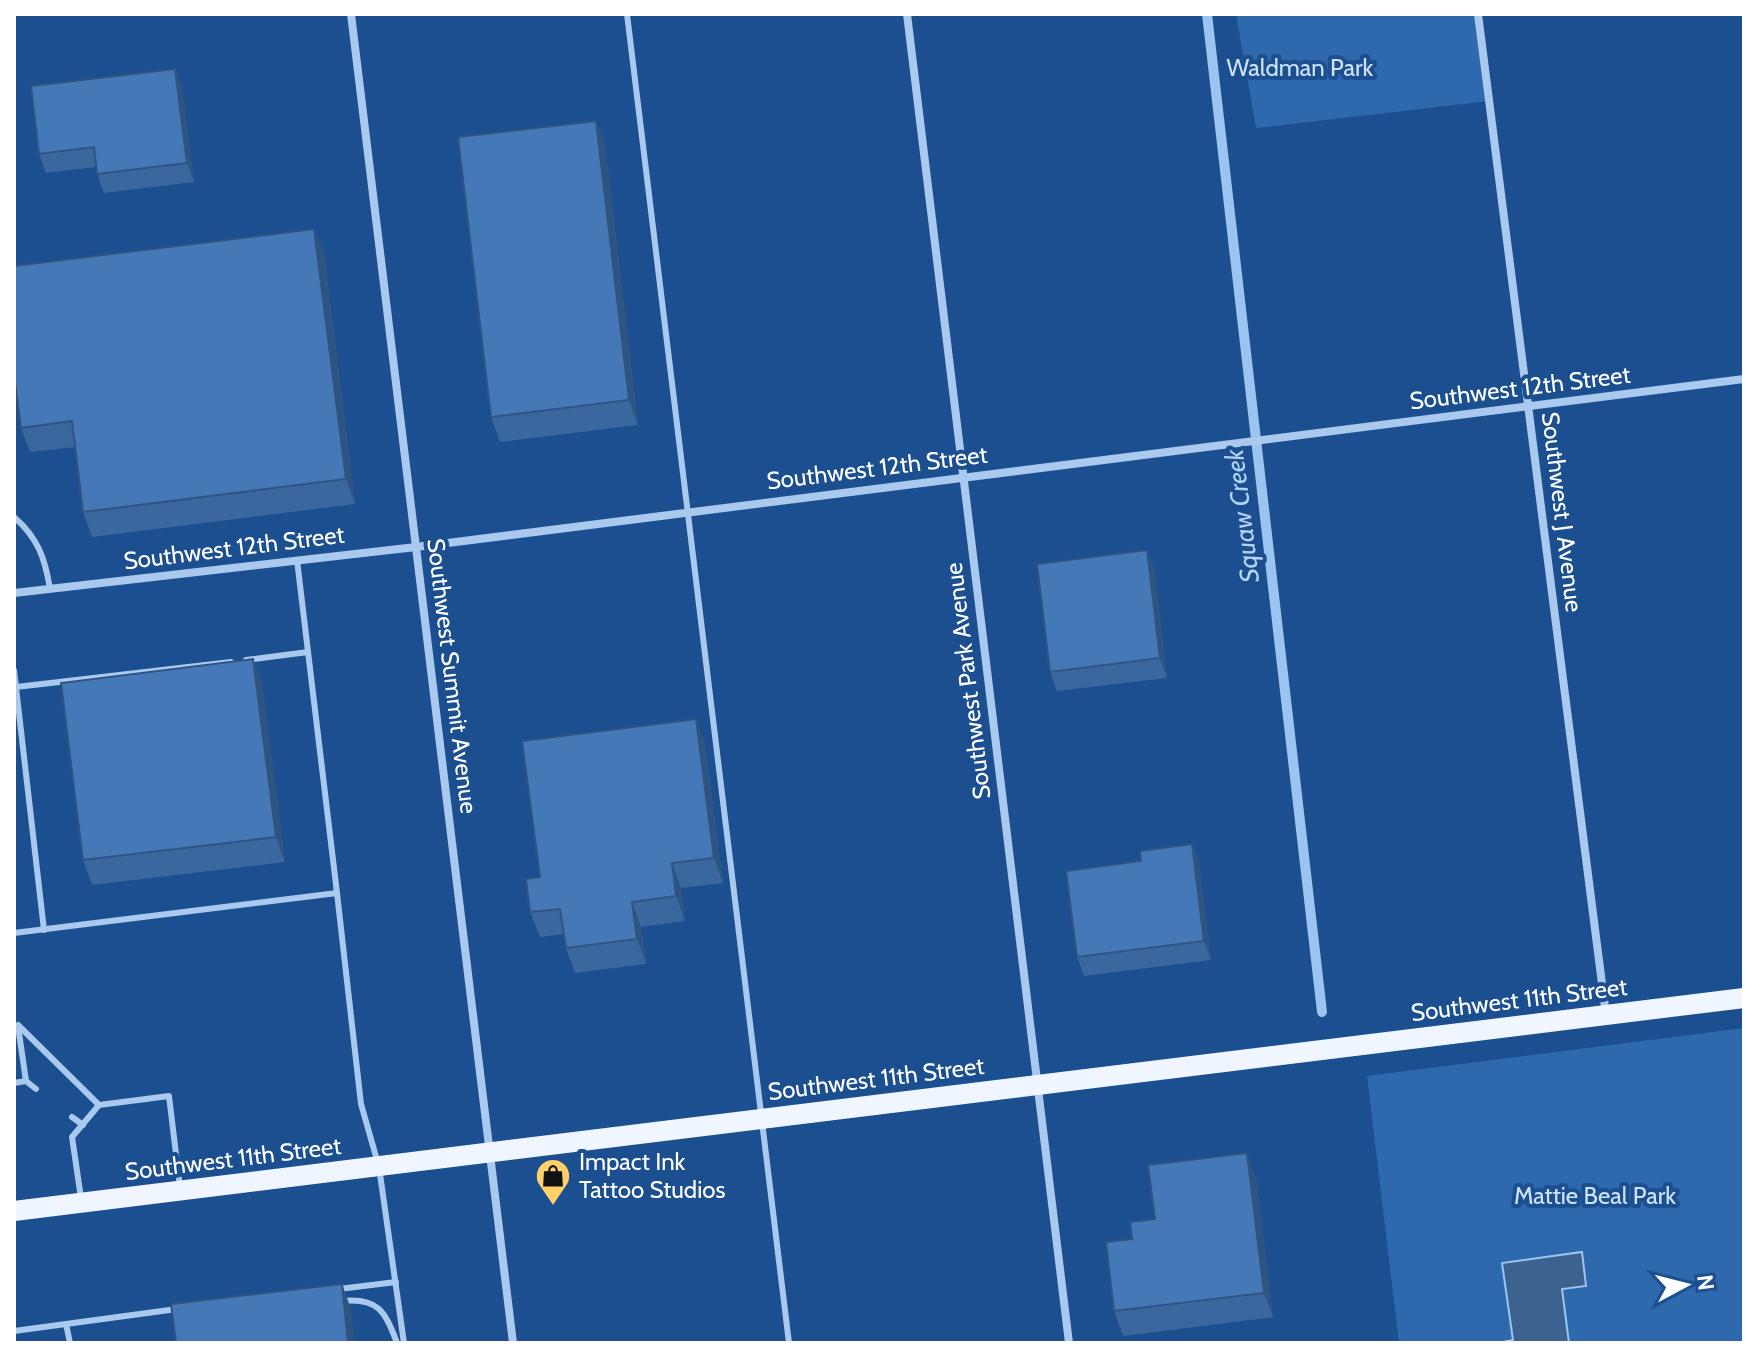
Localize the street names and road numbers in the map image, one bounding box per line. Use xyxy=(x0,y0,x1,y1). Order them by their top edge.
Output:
street label: Southwest 12th Street xyxy=(1408,360,1632,415)
street label: Southwest J Avenue xyxy=(1536,410,1589,614)
street label: Southwest 12th Street xyxy=(765,440,989,495)
street label: Southwest 12th Street xyxy=(122,520,346,575)
street label: Southwest Summit Avenue xyxy=(421,537,484,815)
street label: Southwest Park Avenue xyxy=(939,561,996,801)
street label: Southwest 11th Street xyxy=(1409,972,1629,1027)
street label: Southwest 11th Street xyxy=(766,1051,986,1106)
street label: Southwest 11th Street xyxy=(123,1131,343,1186)

